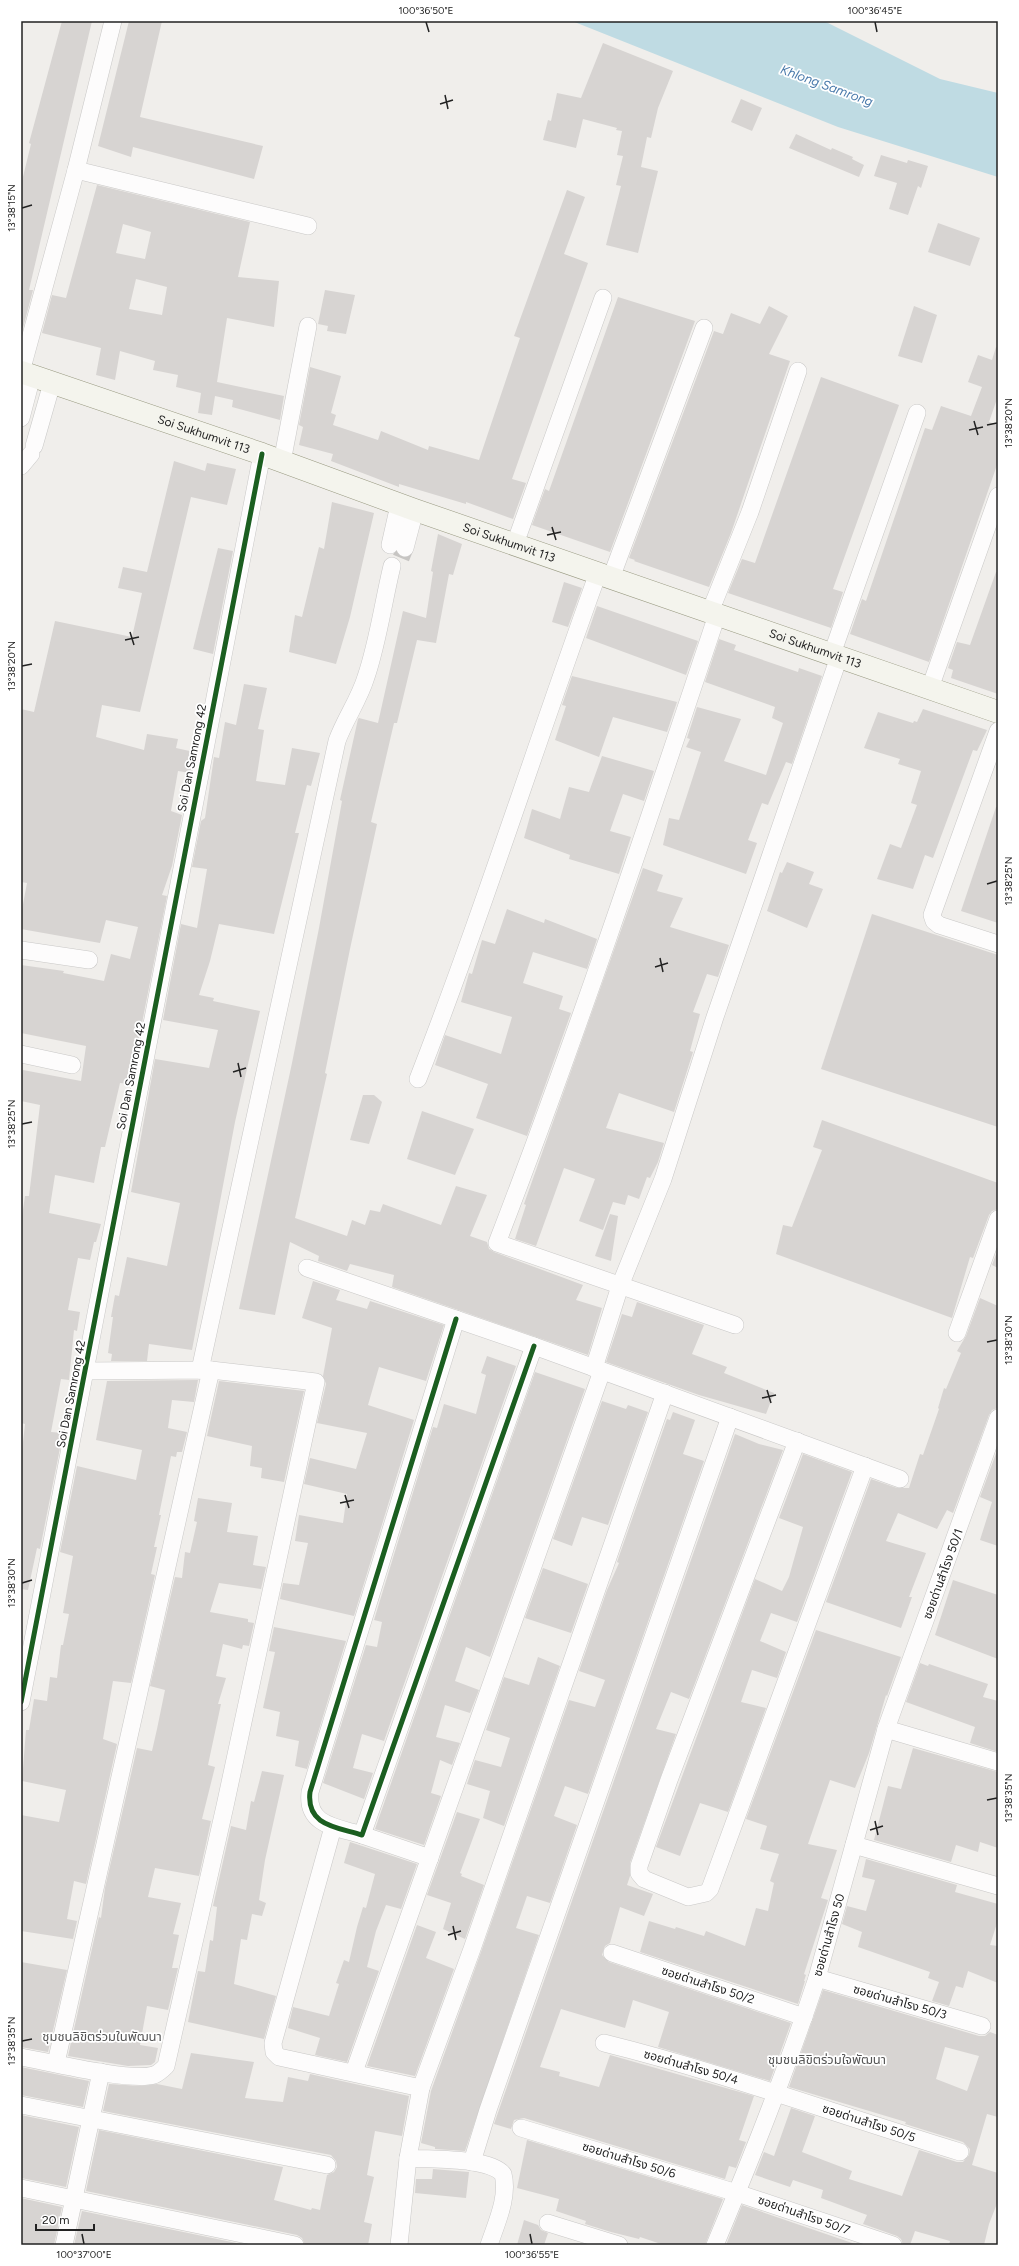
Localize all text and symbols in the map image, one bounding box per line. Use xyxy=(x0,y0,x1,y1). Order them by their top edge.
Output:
text: 100°36'50"E xyxy=(398,4,454,17)
text: 100°36'45"E xyxy=(848,4,902,17)
water label: Khlong Samrong xyxy=(779,62,875,109)
text: 13°38'15"N xyxy=(5,184,18,232)
text: 13°38'20"N xyxy=(1002,398,1015,448)
street label: Soi Sukhumvit 113 xyxy=(156,412,252,456)
street label: Soi Sukhumvit 113 xyxy=(461,520,557,565)
street label: Soi Sukhumvit 113 xyxy=(767,626,863,671)
text: 13°38'20"N xyxy=(5,641,18,691)
street label: Soi Dan Samrong 42 xyxy=(175,703,209,813)
text: 13°38'25"N xyxy=(1002,856,1015,906)
street label: Soi Dan Samrong 42 xyxy=(114,1021,148,1131)
text: 13°38'25"N xyxy=(5,1099,18,1149)
text: 13°38'30"N xyxy=(1002,1315,1015,1365)
street label: Soi Dan Samrong 42 xyxy=(54,1339,88,1449)
street label: ซอยด่านสำโรง 50/1 xyxy=(920,1527,966,1621)
text: 13°38'30"N xyxy=(5,1558,18,1608)
text: 13°38'35"N xyxy=(1002,1774,1015,1822)
street label: ซอยด่านสำโรง 50 xyxy=(810,1892,848,1978)
street label: ซอยด่านสำโรง 50/2 xyxy=(660,1963,756,2007)
street label: ซอยด่านสำโรง 50/3 xyxy=(852,1982,948,2022)
text: 13°38'35"N xyxy=(5,2017,18,2065)
district label: ชุมชนลิขิตร่วมในพัฒนา xyxy=(42,2029,162,2044)
street label: ซอยด่านสำโรง 50/4 xyxy=(642,2047,740,2087)
district label: ชุมชนลิขิตร่วมใจพัฒนา xyxy=(768,2052,886,2067)
street label: ซอยด่านสำโรง 50/5 xyxy=(821,2101,917,2145)
street label: ซอยด่านสำโรง 50/6 xyxy=(581,2139,678,2181)
street label: ซอยด่านสำโรง 50/7 xyxy=(756,2193,852,2238)
scale bar xyxy=(36,2206,94,2232)
text: 20 m xyxy=(42,2213,70,2227)
text: 100°37'00"E xyxy=(56,2248,112,2261)
text: 100°36'55"E xyxy=(505,2248,559,2261)

